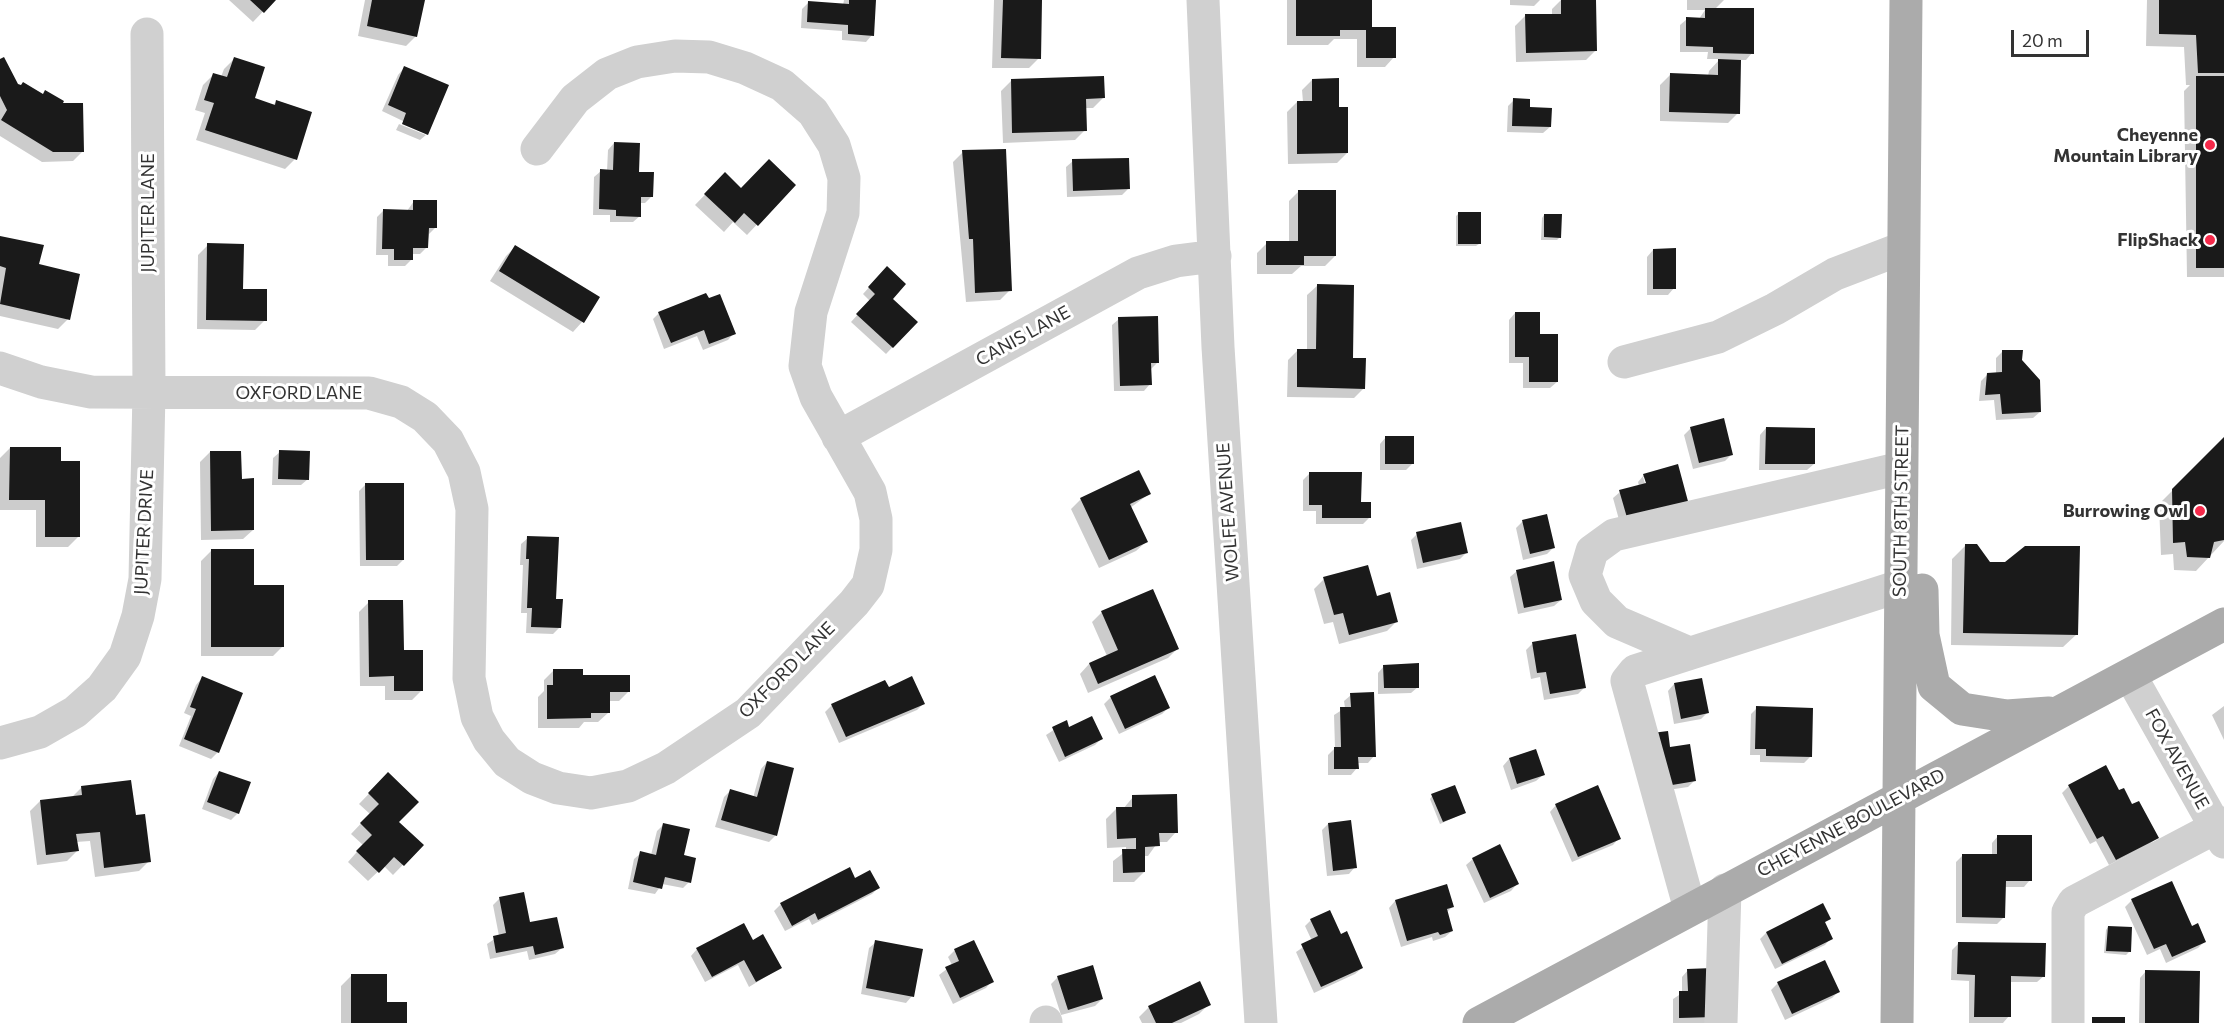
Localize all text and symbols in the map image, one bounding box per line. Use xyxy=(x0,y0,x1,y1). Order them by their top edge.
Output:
scale bar xyxy=(2014,18,2092,56)
text: 20 m xyxy=(2022,29,2063,51)
place label: Cheyenne Mountain Library xyxy=(2053,124,2198,166)
marker: Cheyenne Mountain Library xyxy=(2203,138,2217,152)
street label: JUPITER LANE xyxy=(137,153,159,273)
place label: FlipShack xyxy=(2117,229,2198,251)
marker: FlipShack xyxy=(2203,233,2217,247)
street label: CANIS LANE xyxy=(972,301,1074,371)
street label: OXFORD LANE xyxy=(235,382,363,404)
street label: SOUTH 8TH STREET xyxy=(1889,425,1913,597)
street label: WOLFE AVENUE xyxy=(1212,442,1244,582)
street label: JUPITER DRIVE xyxy=(130,469,158,595)
place label: Burrowing Owl xyxy=(2063,500,2188,522)
marker: Burrowing Owl xyxy=(2193,504,2207,518)
street label: OXFORD LANE xyxy=(734,617,840,723)
street label: FOX AVENUE xyxy=(2140,705,2214,813)
street label: CHEYENNE BOULEVARD xyxy=(1753,764,1949,882)

